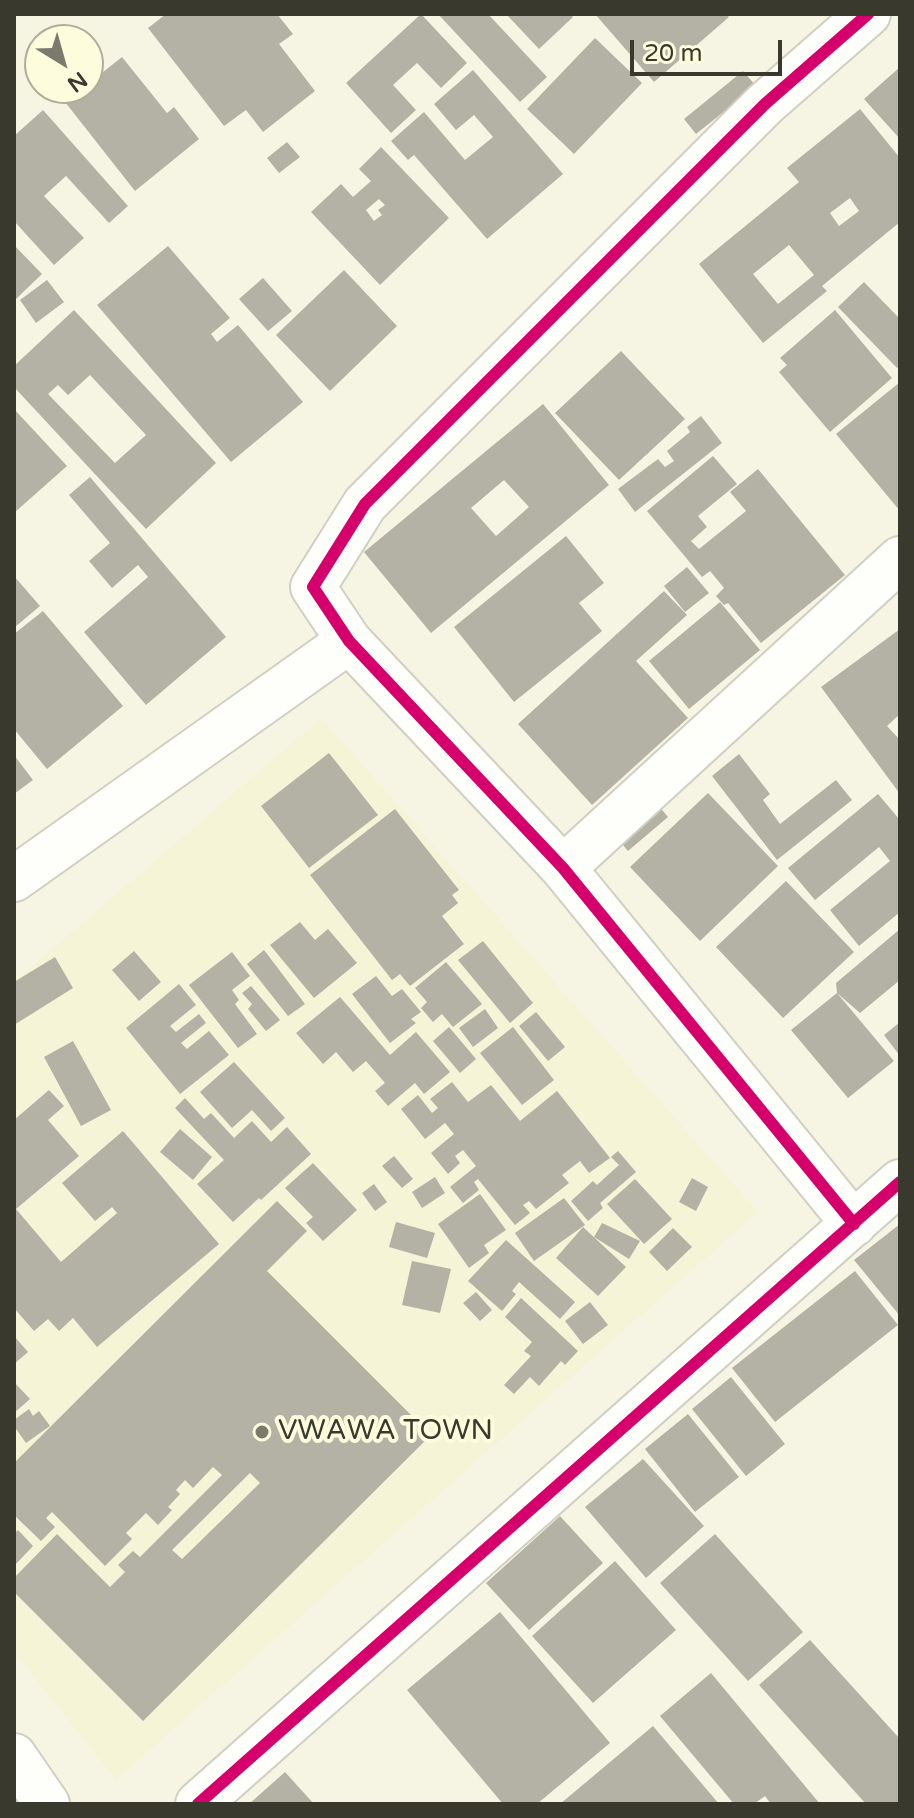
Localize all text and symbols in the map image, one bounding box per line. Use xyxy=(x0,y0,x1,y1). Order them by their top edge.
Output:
north arrow xyxy=(24,24,104,104)
scale bar xyxy=(634,24,786,74)
text: 20 m xyxy=(644,39,702,68)
text: N xyxy=(62,66,92,97)
place label: VWAWA TOWN xyxy=(278,1415,493,1449)
marker: VWAWA TOWN xyxy=(253,1423,271,1441)

